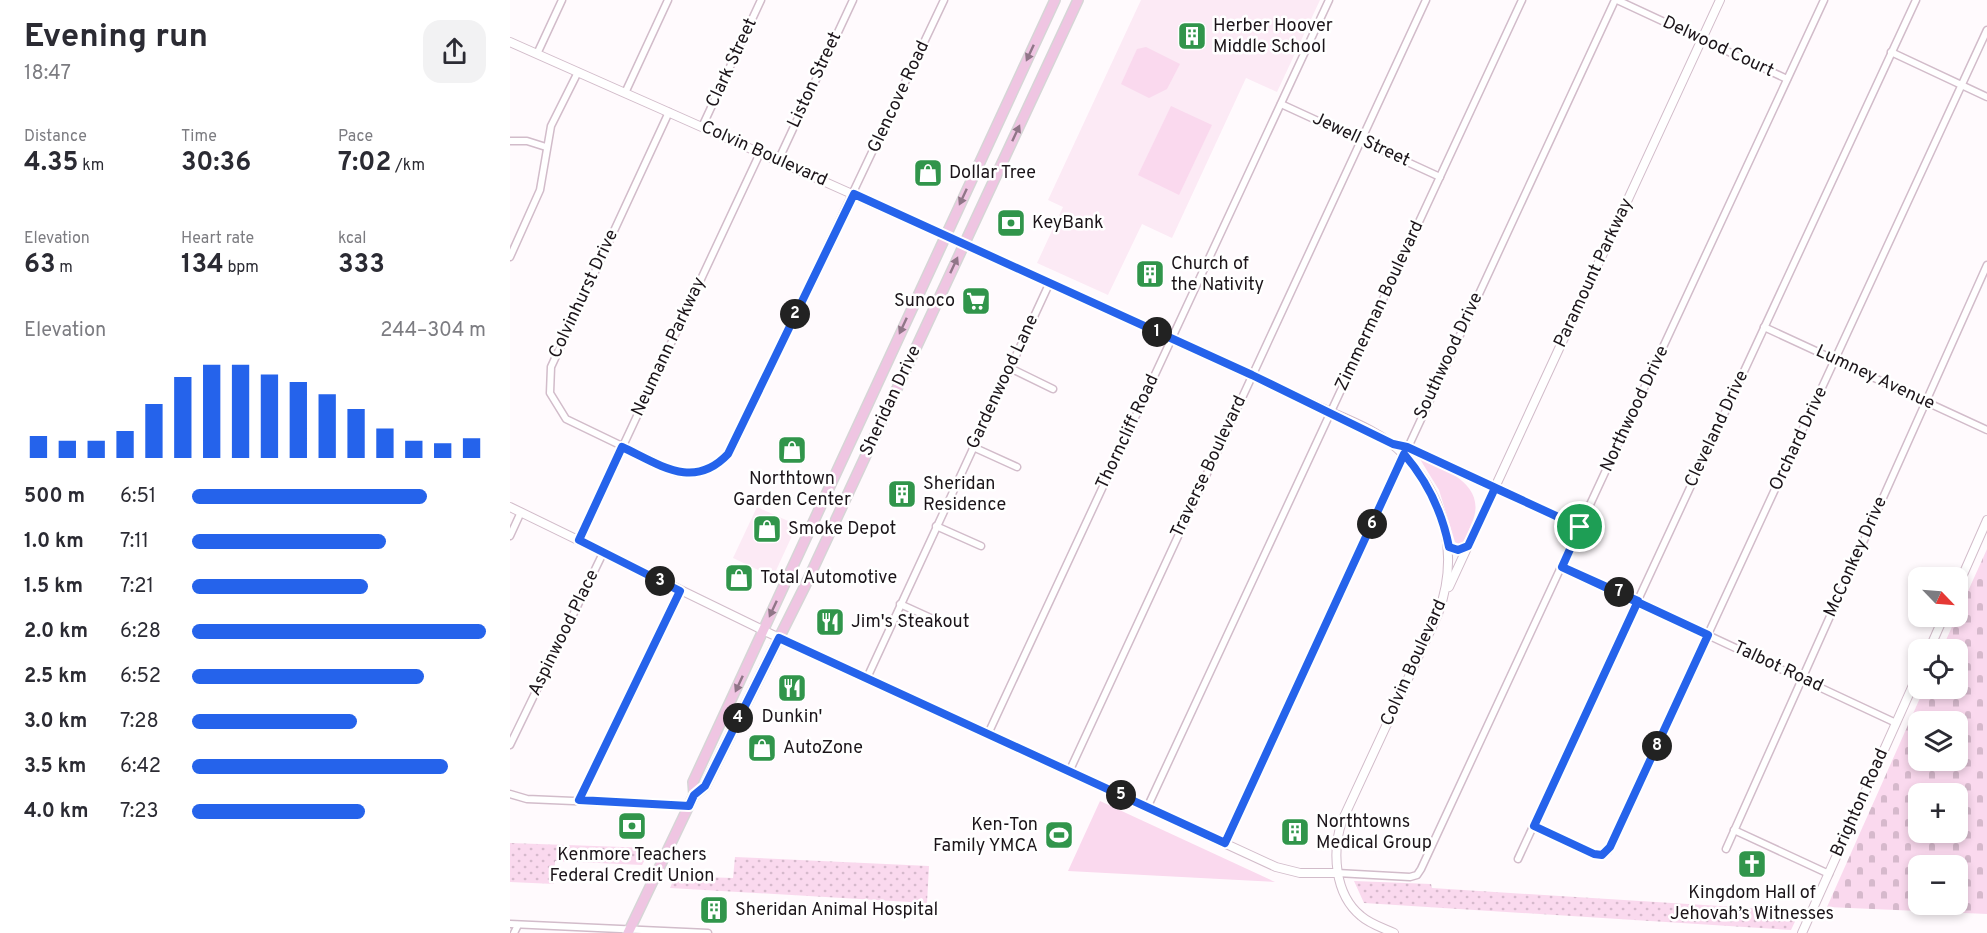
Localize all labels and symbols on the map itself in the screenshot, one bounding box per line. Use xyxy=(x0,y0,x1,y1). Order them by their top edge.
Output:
street label: Delwood Court xyxy=(1659,11,1777,83)
street label: Clark Street xyxy=(701,14,763,112)
place label: Herber Hoover Middle School xyxy=(1213,15,1333,59)
building icon: Herber Hoover Middle School xyxy=(1176,20,1208,52)
street label: Liston Street xyxy=(783,28,847,132)
street label: Glencove Road xyxy=(863,37,935,157)
one-way arrow xyxy=(1025,45,1035,63)
street label: Jewell Street xyxy=(1309,107,1413,173)
street label: Colvin Boulevard xyxy=(697,116,831,192)
one-way arrow xyxy=(1011,123,1021,141)
shop icon: Dollar Tree xyxy=(912,157,944,189)
place label: Dollar Tree xyxy=(949,162,1036,185)
one-way arrow xyxy=(959,188,968,205)
street label: Paramount Parkway xyxy=(1549,195,1639,351)
bank icon: KeyBank xyxy=(995,207,1027,239)
place label: KeyBank xyxy=(1032,212,1104,235)
street label: Zimmerman Boulevard xyxy=(1331,217,1429,395)
street label: Colvinhurst Drive xyxy=(544,226,624,362)
place label: Church of the Nativity xyxy=(1171,253,1264,297)
one-way arrow xyxy=(950,257,959,274)
building icon: Church of the Nativity xyxy=(1134,258,1166,290)
street label: Neumann Parkway xyxy=(627,274,711,420)
supermarket icon: Sunoco xyxy=(960,285,992,317)
street label: Southwood Drive xyxy=(1410,289,1488,423)
place label: Sunoco xyxy=(894,290,955,313)
pin: 2 xyxy=(780,299,810,329)
street label: Gardenwood Lane xyxy=(962,311,1044,453)
one-way arrow xyxy=(899,317,908,334)
pin: 1 xyxy=(1142,317,1172,347)
street label: Lumney Avenue xyxy=(1812,340,1938,416)
street label: Sheridan Drive xyxy=(855,342,927,460)
street label: Northwood Drive xyxy=(1596,342,1674,476)
street label: Cleveland Drive xyxy=(1680,367,1754,491)
street label: Thorncliff Road xyxy=(1091,371,1165,493)
street label: Orchard Drive xyxy=(1765,383,1833,495)
street label: Traverse Boulevard xyxy=(1166,392,1252,542)
shop icon: Northtown Garden Center xyxy=(776,434,808,466)
place label: Northtown Garden Center xyxy=(733,468,851,512)
place label: Sheridan Residence xyxy=(923,473,1006,517)
building icon: Sheridan Residence xyxy=(886,478,918,510)
street label: McConkey Drive xyxy=(1819,493,1893,621)
pin xyxy=(1554,501,1605,552)
pin: 6 xyxy=(1357,509,1387,539)
shop icon: Smoke Depot xyxy=(751,513,783,545)
place label: Smoke Depot xyxy=(788,518,896,541)
shop icon: Total Automotive xyxy=(723,562,755,594)
street label: Aspinwood Place xyxy=(524,566,604,700)
pin: 3 xyxy=(645,566,675,596)
place label: Total Automotive xyxy=(760,567,897,590)
north arrow xyxy=(1908,567,1968,627)
pin: 7 xyxy=(1604,577,1634,607)
street label: Colvin Boulevard xyxy=(1376,596,1452,730)
one-way arrow xyxy=(769,600,778,617)
restaurant icon: Jim's Steakout xyxy=(814,606,846,638)
place label: Jim's Steakout xyxy=(851,611,969,634)
street label: Talbot Road xyxy=(1729,636,1827,698)
restaurant icon: Dunkin' xyxy=(776,672,808,704)
one-way arrow xyxy=(734,675,743,692)
pin: 4 xyxy=(723,703,753,733)
place label: Dunkin' xyxy=(762,706,822,729)
pin: 8 xyxy=(1642,731,1672,761)
shop icon: AutoZone xyxy=(746,732,778,764)
place label: AutoZone xyxy=(783,737,863,760)
street label: Brighton Road xyxy=(1826,745,1894,861)
pin: 5 xyxy=(1106,780,1136,810)
bank icon: Kenmore Teachers Federal Credit Union xyxy=(616,810,648,842)
place label: Northtowns Medical Group xyxy=(1316,811,1432,855)
place label: Ken-Ton Family YMCA xyxy=(933,814,1038,858)
building icon: Northtowns Medical Group xyxy=(1279,816,1311,848)
sports icon: Ken-Ton Family YMCA xyxy=(1043,819,1075,851)
place label: Kenmore Teachers Federal Credit Union xyxy=(550,844,714,888)
church icon: Kingdom Hall of Jehovah’s Witnesses xyxy=(1736,848,1768,880)
place label: Kingdom Hall of Jehovah’s Witnesses xyxy=(1670,882,1834,926)
building icon: Sheridan Animal Hospital xyxy=(698,894,730,926)
place label: Sheridan Animal Hospital xyxy=(735,899,938,922)

